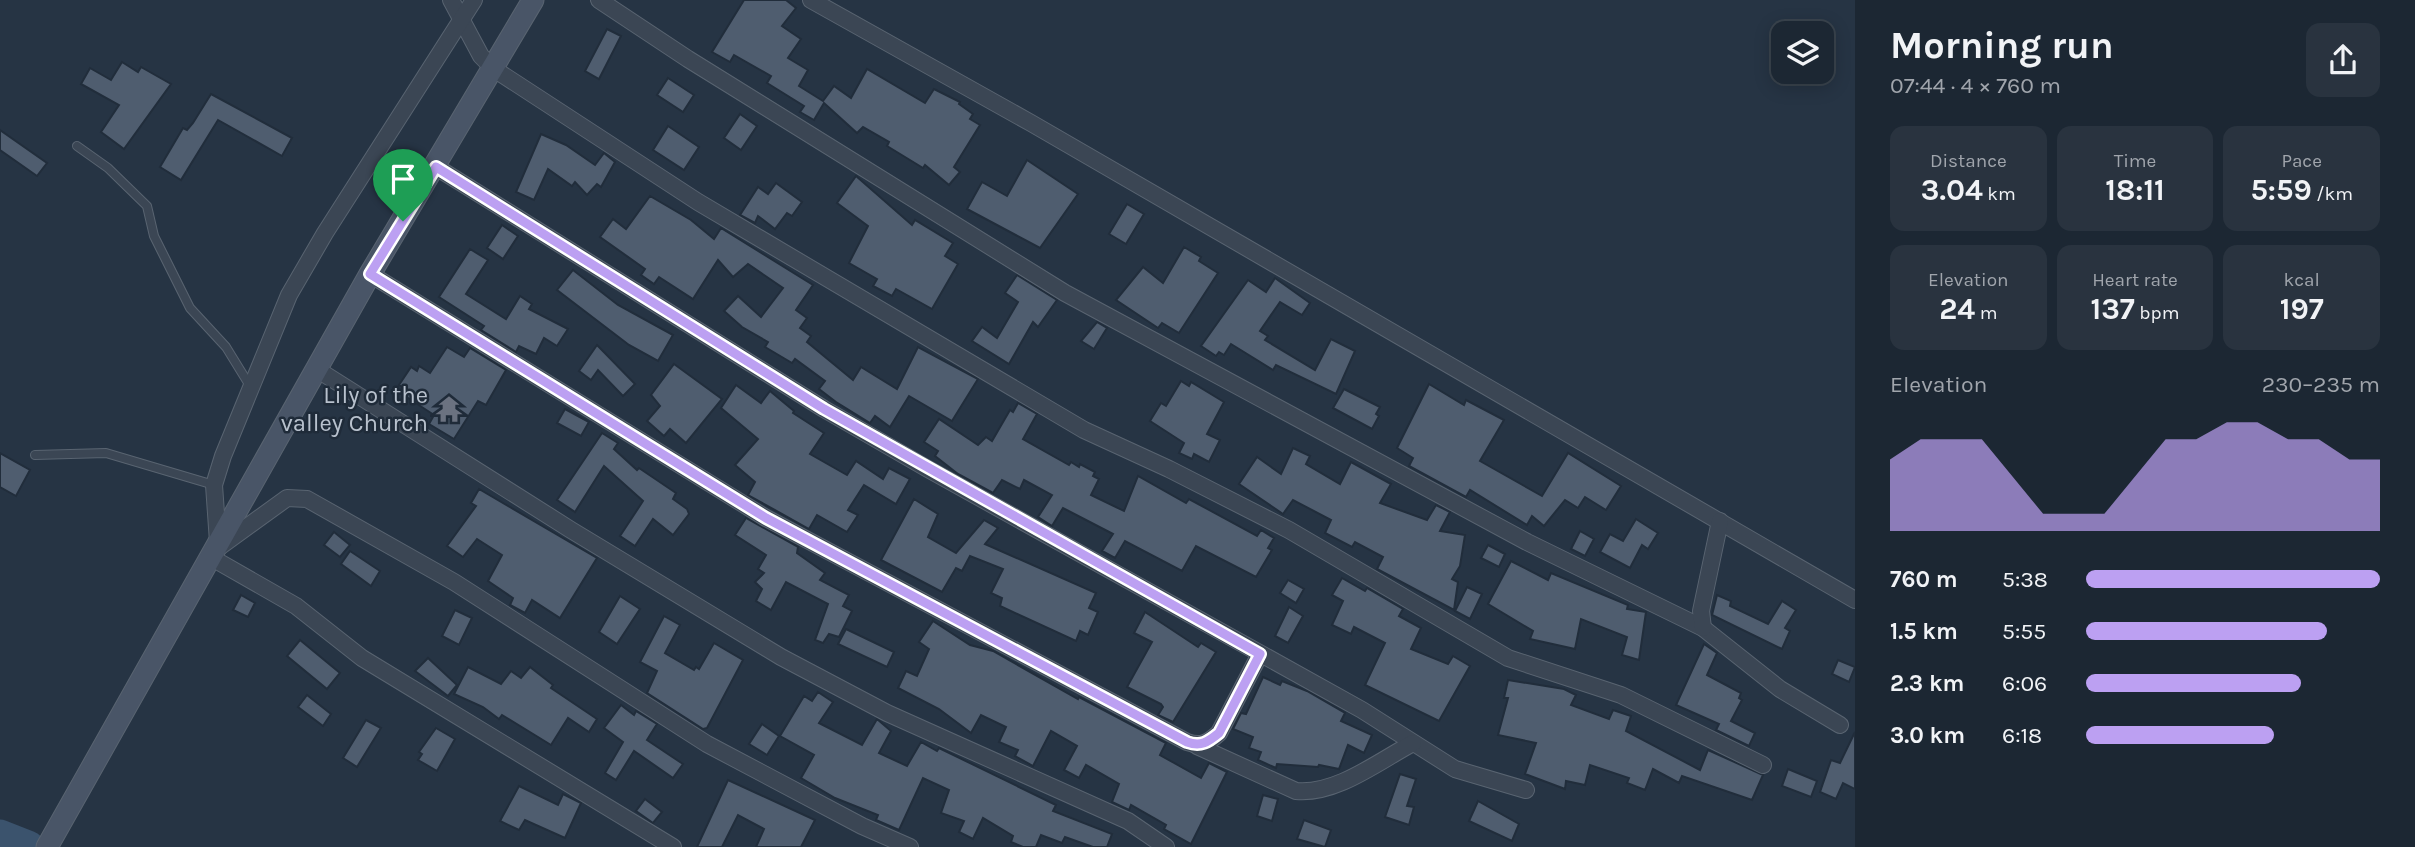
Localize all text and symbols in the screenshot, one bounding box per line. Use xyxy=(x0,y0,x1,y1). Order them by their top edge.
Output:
map controls xyxy=(1771,21,1834,84)
button: layers xyxy=(1771,21,1834,84)
text: Morning run xyxy=(1890,23,2114,68)
button: share xyxy=(2306,23,2380,97)
text: 07:44 · 4 × 760 m xyxy=(1890,72,2061,99)
pin xyxy=(373,149,433,221)
text: Distance xyxy=(1930,150,2007,172)
text: Time xyxy=(2114,150,2156,172)
text: Pace xyxy=(2281,150,2322,172)
icon: arrive xyxy=(384,160,422,198)
text: 3.04 xyxy=(1921,172,1983,208)
text: 18:11 xyxy=(2105,172,2165,208)
text: 5:59 xyxy=(2250,172,2312,208)
text: km xyxy=(1983,183,2016,205)
text: /km xyxy=(2312,183,2353,205)
text: Elevation xyxy=(1928,269,2009,291)
text: Heart rate xyxy=(2092,269,2178,291)
text: kcal xyxy=(2284,269,2320,291)
text: 24 xyxy=(1939,291,1975,327)
text: 137 xyxy=(2091,291,2135,327)
text: 197 xyxy=(2280,291,2324,327)
text: m xyxy=(1975,302,1997,324)
text: bpm xyxy=(2135,302,2179,324)
text: Elevation xyxy=(1890,371,1987,398)
text: 230–235 m xyxy=(2262,371,2380,398)
place label: Lily of the valley Church xyxy=(281,381,428,437)
temple icon: Lily of the valley Church xyxy=(434,394,464,424)
text: 760 m xyxy=(1890,566,1958,593)
text: 5:38 xyxy=(2002,566,2048,593)
text: 1.5 km xyxy=(1890,618,1958,645)
text: 5:55 xyxy=(2002,618,2046,645)
text: 2.3 km xyxy=(1890,670,1964,697)
text: 6:06 xyxy=(2002,670,2047,697)
text: 3.0 km xyxy=(1890,722,1965,749)
text: 6:18 xyxy=(2002,722,2042,749)

